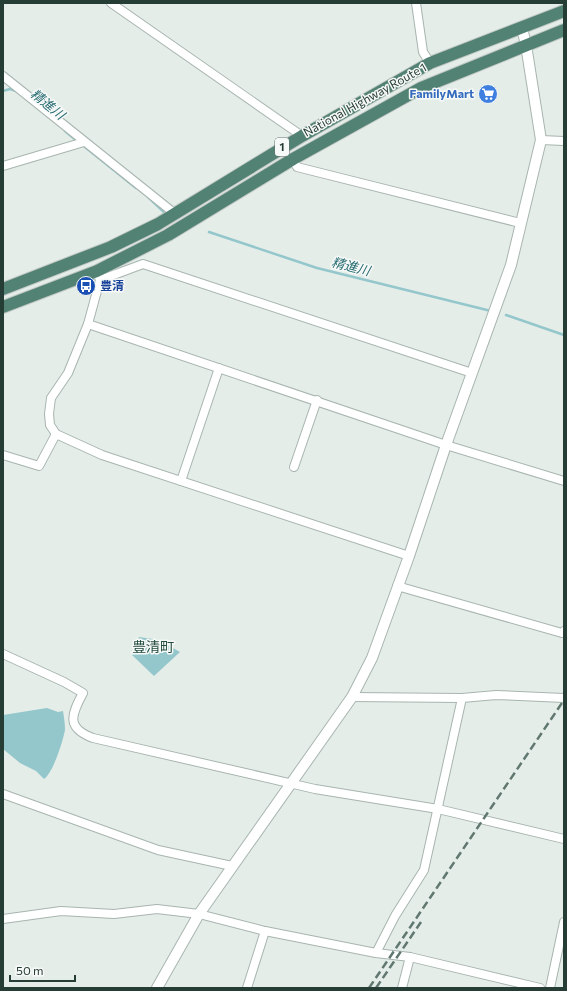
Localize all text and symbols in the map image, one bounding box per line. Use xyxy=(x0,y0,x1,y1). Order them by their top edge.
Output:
street label: National Highway Route 1 xyxy=(301,59,429,139)
supermarket icon: FamilyMart xyxy=(477,83,499,105)
water label: 精進川 xyxy=(28,86,70,124)
place label: FamilyMart xyxy=(410,86,474,100)
road number: 1 xyxy=(275,138,289,156)
water label: 精進川 xyxy=(330,254,374,279)
bus stop icon: 豊清 xyxy=(75,275,97,297)
place label: 豊清 xyxy=(100,278,124,292)
district label: 豊清町 xyxy=(132,638,174,655)
scale bar xyxy=(10,957,75,983)
text: 50 m xyxy=(16,963,44,977)

